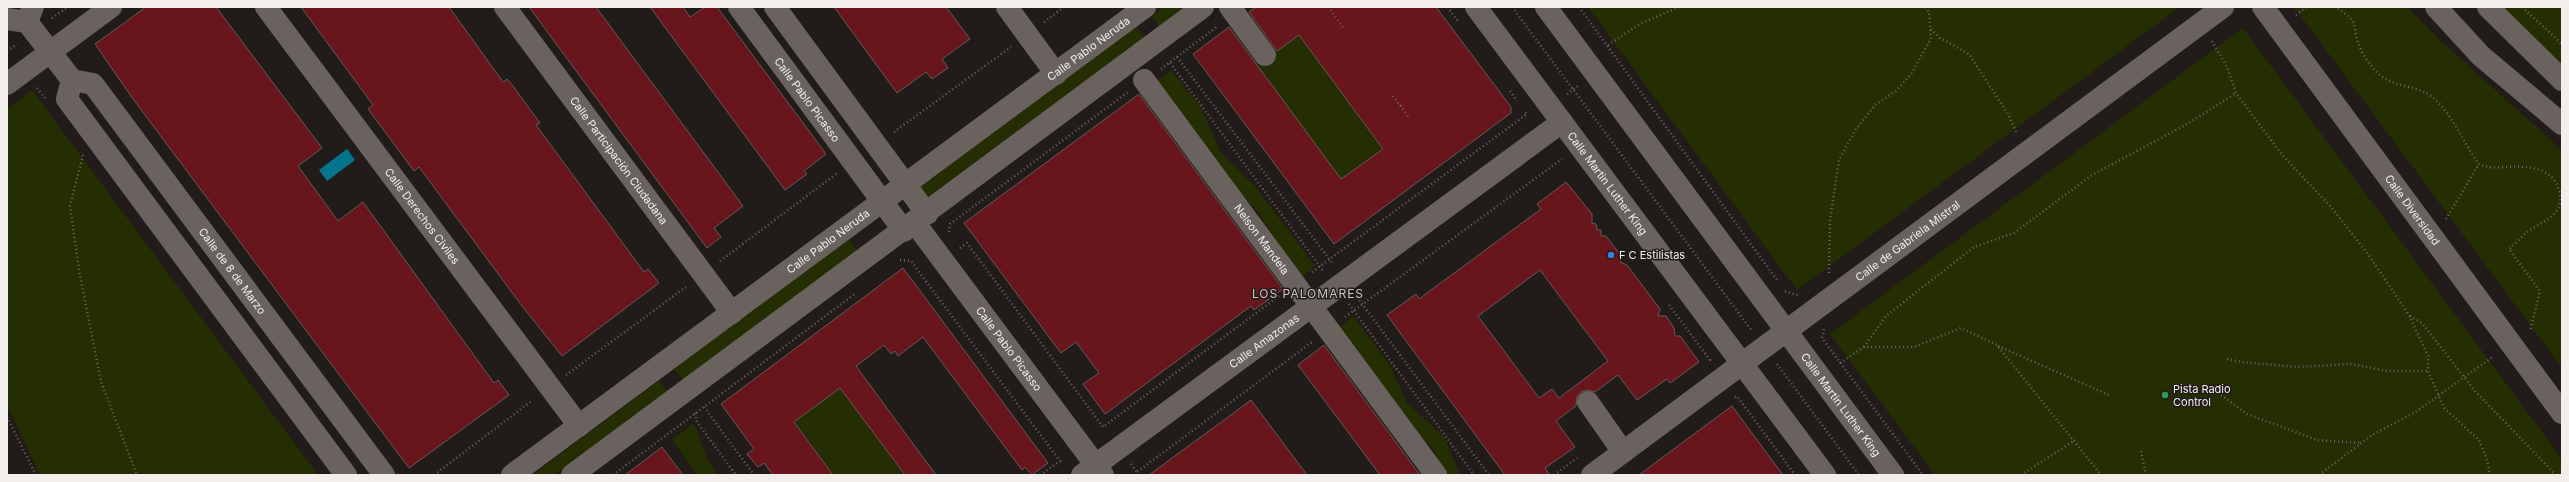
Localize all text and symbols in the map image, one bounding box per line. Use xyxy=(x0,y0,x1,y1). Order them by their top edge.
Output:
street label: Calle Pablo Neruda xyxy=(1044,13,1133,84)
street label: Calle Pablo Picasso xyxy=(771,54,843,145)
street label: Calle Participación Ciudadana xyxy=(567,94,671,227)
street label: Calle Martin Luther King xyxy=(1564,129,1651,238)
street label: Calle Derechos Civiles xyxy=(382,165,463,267)
street label: Calle Diversidad xyxy=(2382,172,2443,248)
street label: Calle de Gabriela Mistral xyxy=(1853,197,1963,284)
street label: Nelson Mandela xyxy=(1231,201,1292,277)
street label: Calle Pablo Neruda xyxy=(784,206,872,277)
street label: Calle de 8 de Marzo xyxy=(195,225,269,317)
place label: F C Estilistas xyxy=(1619,248,1685,262)
marker: F C Estilistas xyxy=(1606,250,1616,260)
district label: LOS PALOMARES xyxy=(1252,286,1364,301)
street label: Calle Pablo Picasso xyxy=(973,304,1045,394)
street label: Calle Amazonas xyxy=(1226,311,1302,371)
street label: Calle Martin Luther King xyxy=(1798,350,1884,459)
place label: Pista Radio Control xyxy=(2173,382,2231,409)
marker: Pista Radio Control xyxy=(2160,390,2170,400)

